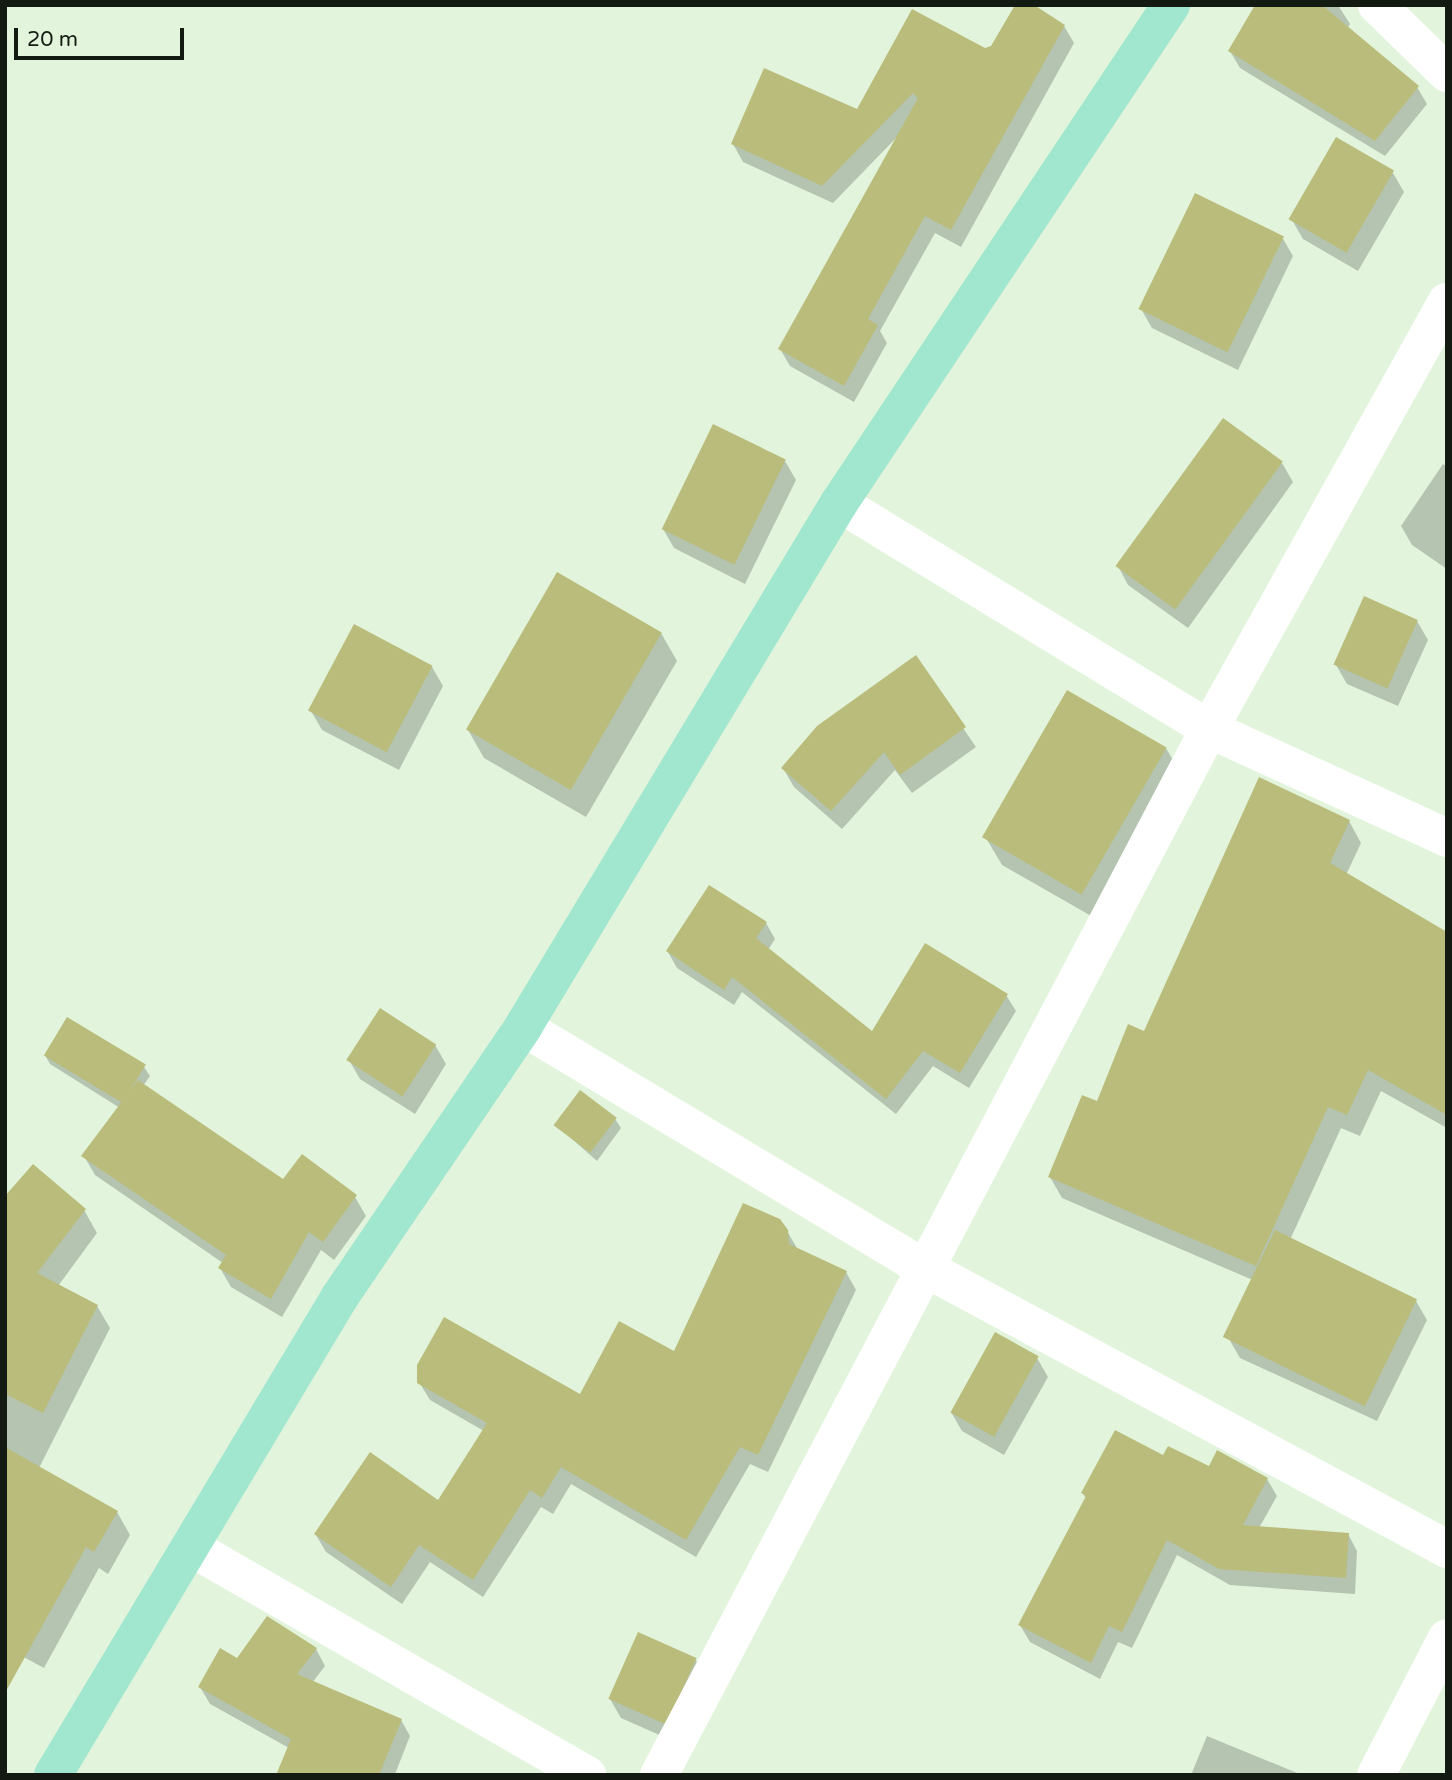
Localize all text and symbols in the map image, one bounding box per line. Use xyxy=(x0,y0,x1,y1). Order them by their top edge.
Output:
scale bar xyxy=(18,14,187,58)
text: 20 m xyxy=(27,27,78,52)

